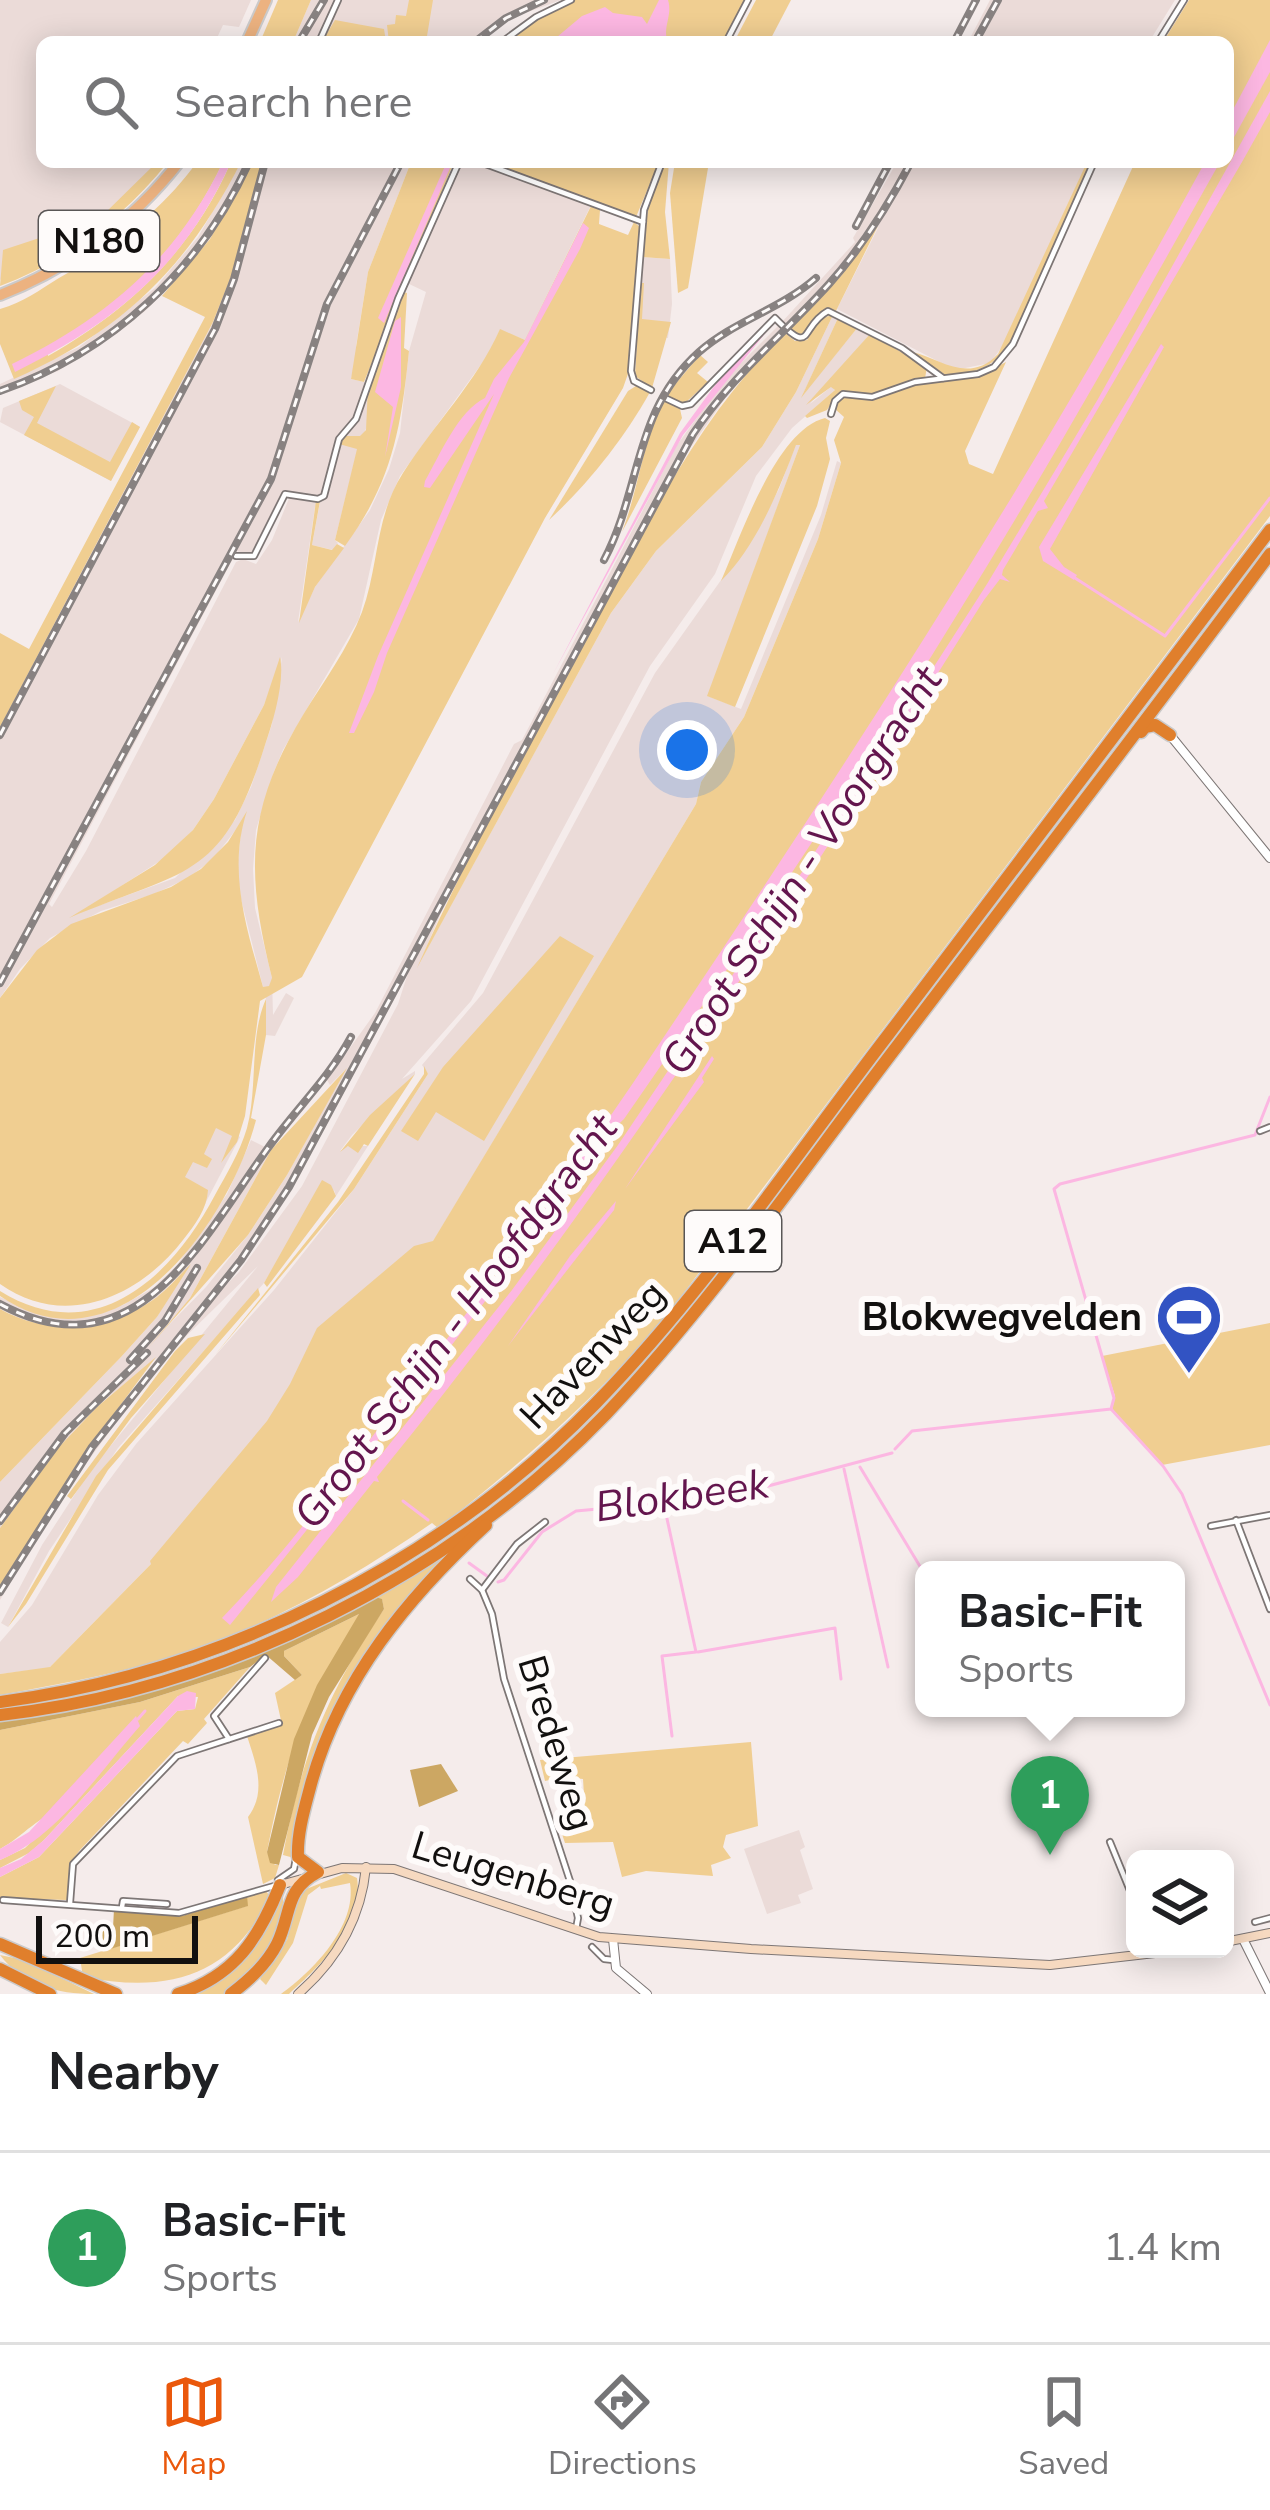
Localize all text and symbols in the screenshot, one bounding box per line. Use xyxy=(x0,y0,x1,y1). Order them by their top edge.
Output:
search box xyxy=(36,36,1234,168)
icon: search xyxy=(78,69,144,135)
text: Search here xyxy=(174,72,413,133)
road number: N180 xyxy=(39,211,159,271)
water label: Groot Schijn - Voorgracht xyxy=(648,654,956,1087)
your location xyxy=(657,720,717,780)
water label: Groot Schijn - Hoofdgracht xyxy=(281,1102,632,1541)
road number: A12 xyxy=(685,1211,781,1271)
street label: Havenweg xyxy=(508,1269,678,1441)
sports icon: Blokwegvelden xyxy=(1154,1282,1224,1376)
place label: Blokwegvelden xyxy=(862,1291,1142,1344)
water label: Blokbeek xyxy=(591,1455,774,1536)
popup xyxy=(915,1561,1185,1717)
text: Basic-Fit xyxy=(958,1582,1142,1643)
text: Sports xyxy=(958,1643,1074,1696)
street label: Bredeweg xyxy=(504,1649,608,1837)
pin: 1 xyxy=(1011,1756,1089,1855)
street label: Leugenberg xyxy=(405,1819,621,1931)
map controls xyxy=(1126,1850,1234,1958)
button: layers xyxy=(1126,1850,1234,1958)
scale bar xyxy=(36,1910,198,1963)
text: 200 m xyxy=(54,1914,150,1959)
text: Nearby xyxy=(48,2037,219,2107)
text: Basic-Fit xyxy=(162,2191,345,2252)
text: 1 xyxy=(75,2221,99,2274)
text: 1.4 km xyxy=(1103,2221,1222,2274)
text: Sports xyxy=(162,2252,278,2305)
tab: Map xyxy=(161,2369,227,2486)
tab: Directions xyxy=(548,2369,697,2486)
tab: Saved xyxy=(1018,2369,1109,2486)

